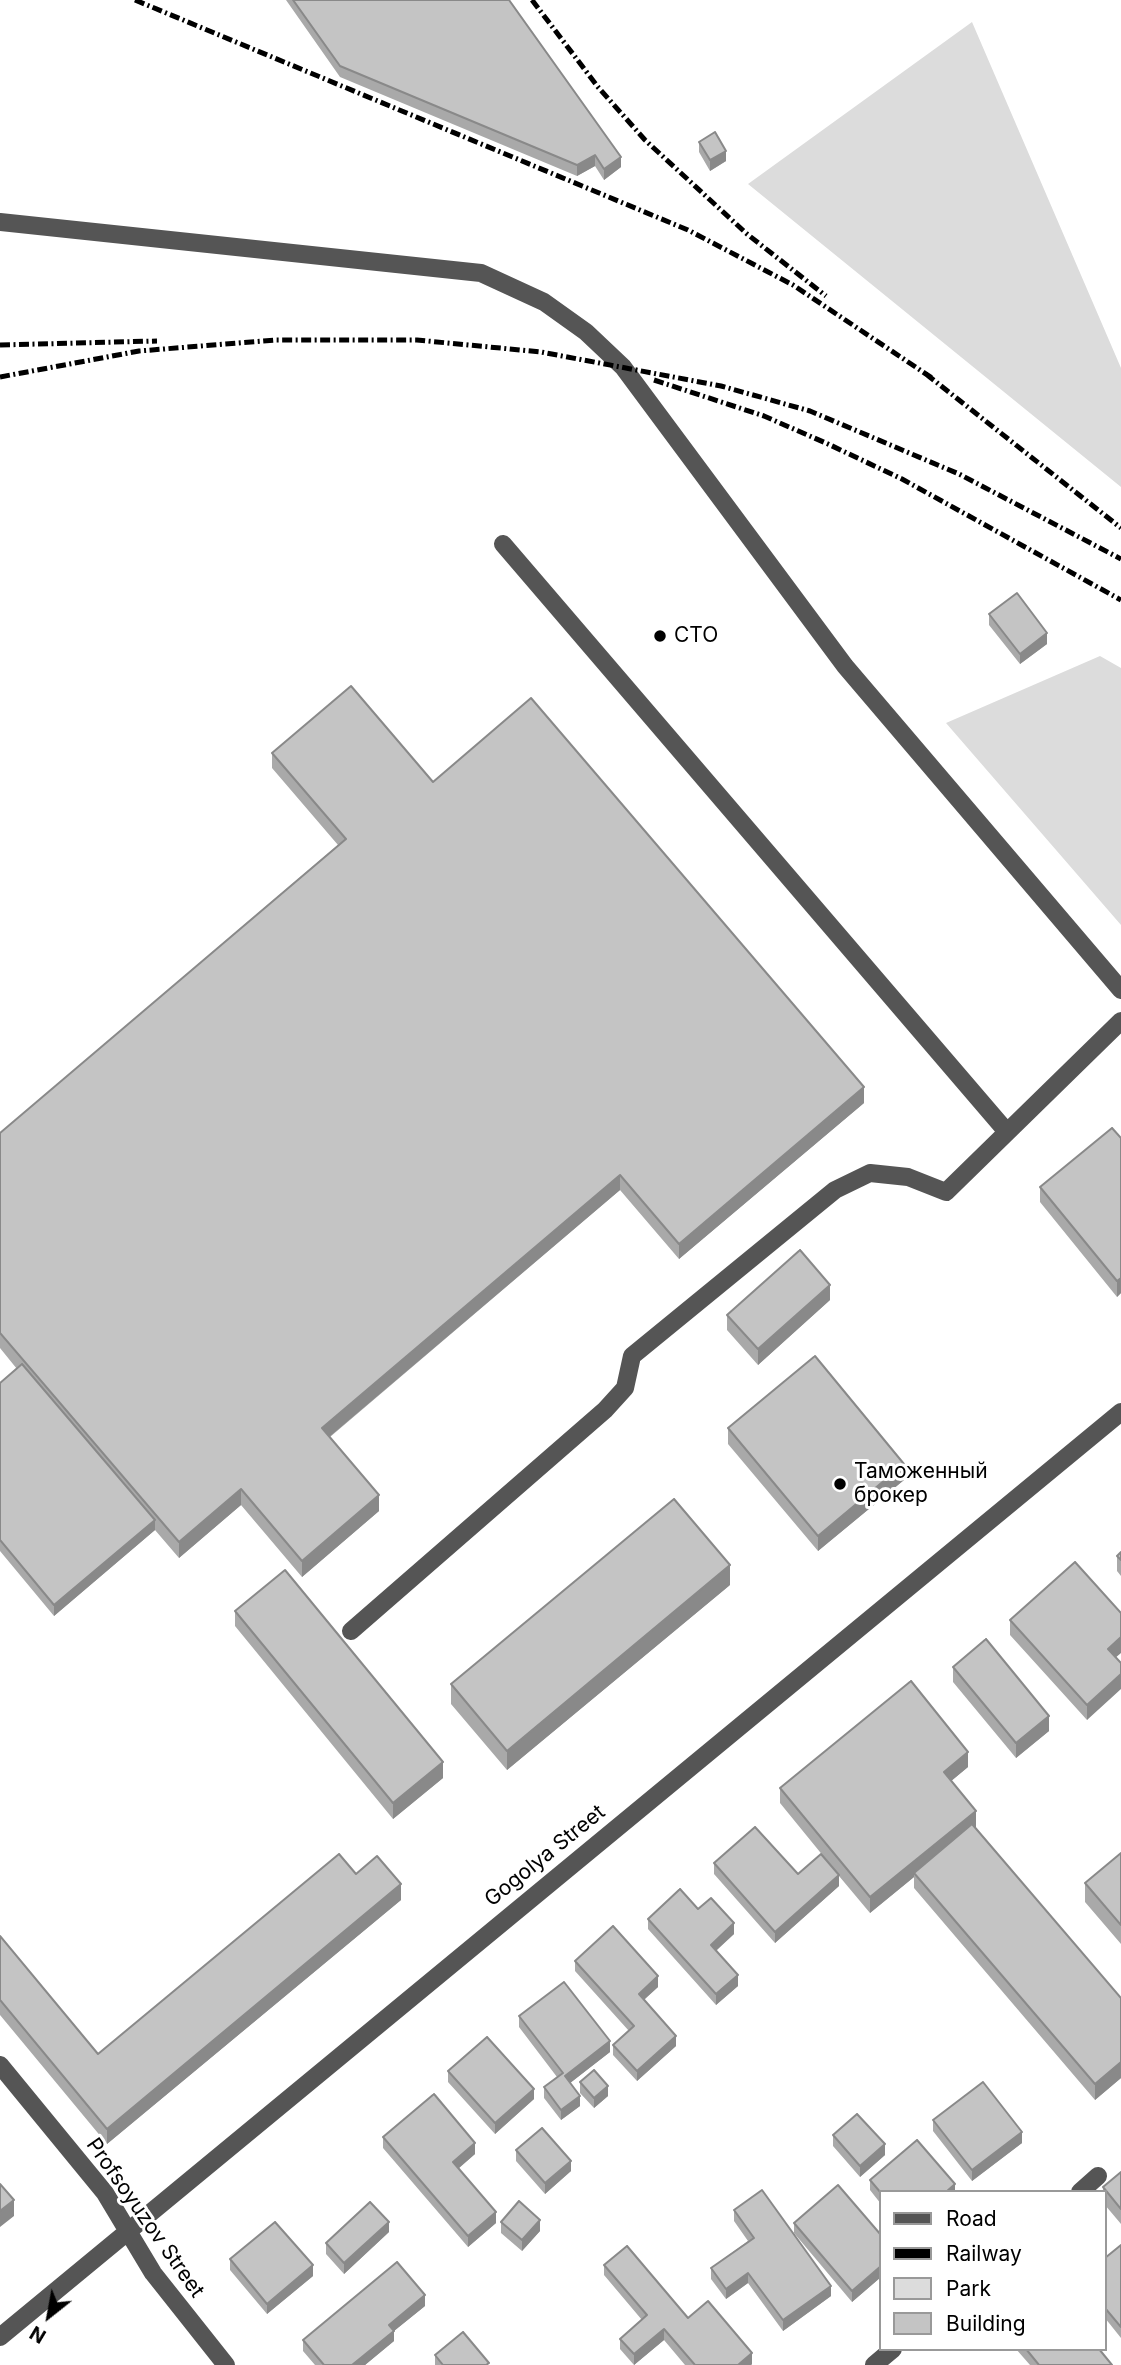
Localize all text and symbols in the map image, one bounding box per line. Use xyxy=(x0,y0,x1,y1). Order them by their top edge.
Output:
place label: СТО xyxy=(674,623,718,649)
marker: СТО xyxy=(652,628,668,644)
place label: Таможенный брокер xyxy=(854,1459,988,1509)
marker: Таможенный брокер xyxy=(832,1476,848,1492)
street label: Gogolya Street xyxy=(480,1800,610,1912)
street label: Profsoyuzov Street xyxy=(81,2133,209,2303)
legend xyxy=(880,2190,1107,2351)
text: Road xyxy=(946,2206,997,2231)
text: Railway xyxy=(946,2241,1022,2266)
text: Park xyxy=(946,2276,991,2301)
north arrow xyxy=(14,2281,84,2351)
text: Building xyxy=(946,2311,1026,2336)
text: N xyxy=(26,2321,50,2348)

